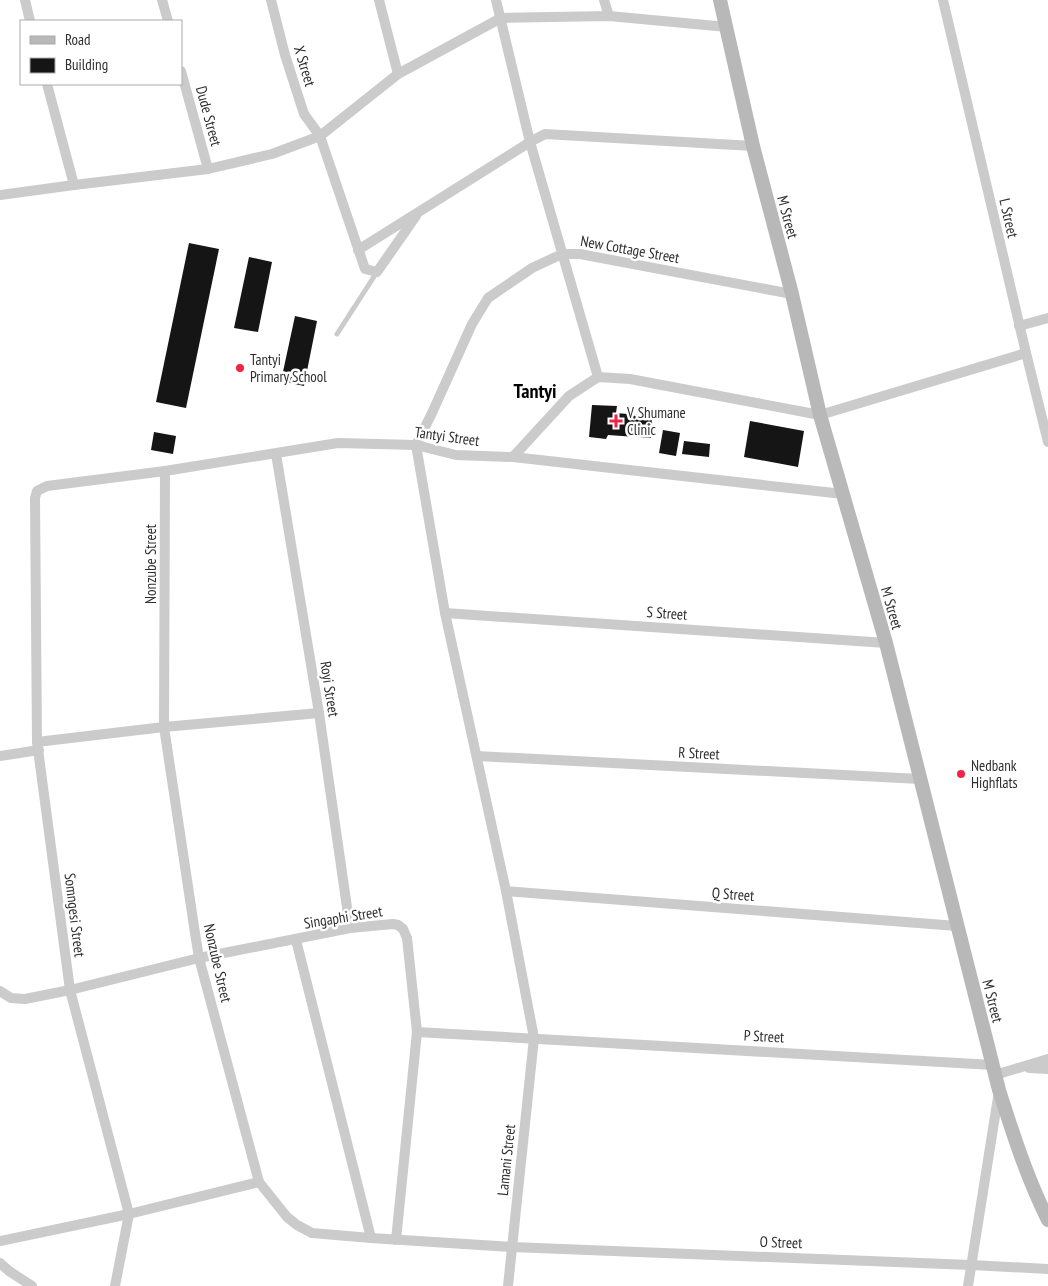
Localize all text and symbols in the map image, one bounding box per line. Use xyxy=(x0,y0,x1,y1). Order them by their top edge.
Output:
legend xyxy=(20,20,182,85)
text: Road xyxy=(65,30,91,49)
street label: X Street xyxy=(290,43,320,89)
text: Building xyxy=(65,55,108,74)
street label: Dude Street xyxy=(192,84,226,148)
street label: M Street xyxy=(773,193,803,241)
street label: L Street xyxy=(995,196,1023,240)
street label: New Cottage Street xyxy=(579,231,681,267)
place label: Tantyi Primary School xyxy=(250,350,327,386)
marker: Tantyi Primary School xyxy=(234,362,246,374)
district label: Tantyi xyxy=(514,378,556,404)
place label: V. Shumane Clinic xyxy=(626,403,686,439)
marker: V. Shumane Clinic xyxy=(609,414,623,428)
street label: Tantyi Street xyxy=(413,422,481,450)
street label: Nonzube Street xyxy=(141,524,160,604)
street label: M Street xyxy=(877,584,907,632)
street label: S Street xyxy=(646,602,688,624)
street label: Royi Street xyxy=(316,660,344,718)
street label: R Street xyxy=(678,742,720,764)
place label: Nedbank Highflats xyxy=(971,756,1018,792)
marker: Nedbank Highflats xyxy=(955,768,967,780)
street label: Somngesi Street xyxy=(60,872,90,958)
street label: Q Street xyxy=(711,883,755,905)
street label: Singaphi Street xyxy=(302,901,384,933)
street label: Nonzube Street xyxy=(200,922,236,1004)
street label: M Street xyxy=(978,977,1008,1025)
street label: P Street xyxy=(743,1025,785,1047)
street label: Lamani Street xyxy=(493,1123,519,1197)
street label: O Street xyxy=(759,1232,803,1252)

